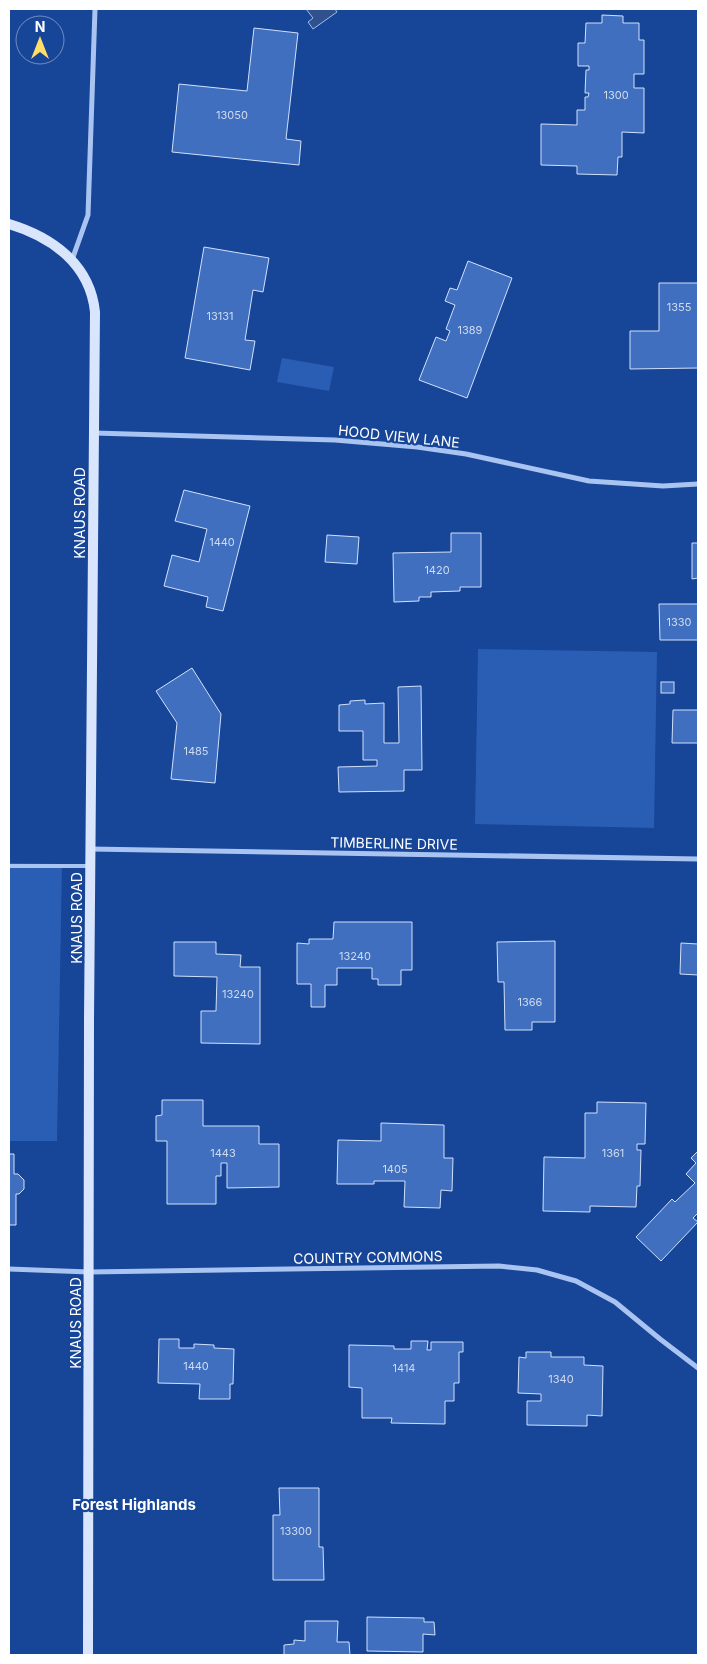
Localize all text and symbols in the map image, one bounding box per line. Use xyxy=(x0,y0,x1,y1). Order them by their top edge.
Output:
north arrow xyxy=(15,15,65,65)
text: N xyxy=(35,18,45,35)
house number: 1300 xyxy=(603,88,629,102)
house number: 13050 xyxy=(216,108,248,122)
house number: 1355 xyxy=(667,300,692,314)
house number: 13131 xyxy=(206,309,234,323)
house number: 1389 xyxy=(458,323,483,337)
street label: HOOD VIEW LANE xyxy=(337,421,461,451)
street label: KNAUS ROAD xyxy=(71,467,88,559)
house number: 1440 xyxy=(209,535,235,549)
house number: 1420 xyxy=(424,563,450,577)
house number: 1330 xyxy=(666,615,692,629)
house number: 1485 xyxy=(183,744,209,758)
street label: TIMBERLINE DRIVE xyxy=(330,833,458,853)
street label: KNAUS ROAD xyxy=(68,872,85,964)
house number: 13240 xyxy=(339,949,371,963)
house number: 13240 xyxy=(222,987,254,1001)
house number: 1366 xyxy=(518,995,543,1009)
house number: 1443 xyxy=(210,1146,236,1160)
house number: 1361 xyxy=(602,1146,624,1160)
house number: 1405 xyxy=(382,1162,408,1176)
street label: COUNTRY COMMONS xyxy=(293,1247,443,1267)
street label: KNAUS ROAD xyxy=(67,1277,84,1369)
house number: 1440 xyxy=(183,1359,209,1373)
house number: 1414 xyxy=(393,1361,415,1375)
house number: 1340 xyxy=(548,1372,574,1386)
district label: Forest Highlands xyxy=(72,1495,196,1514)
house number: 13300 xyxy=(280,1524,312,1538)

